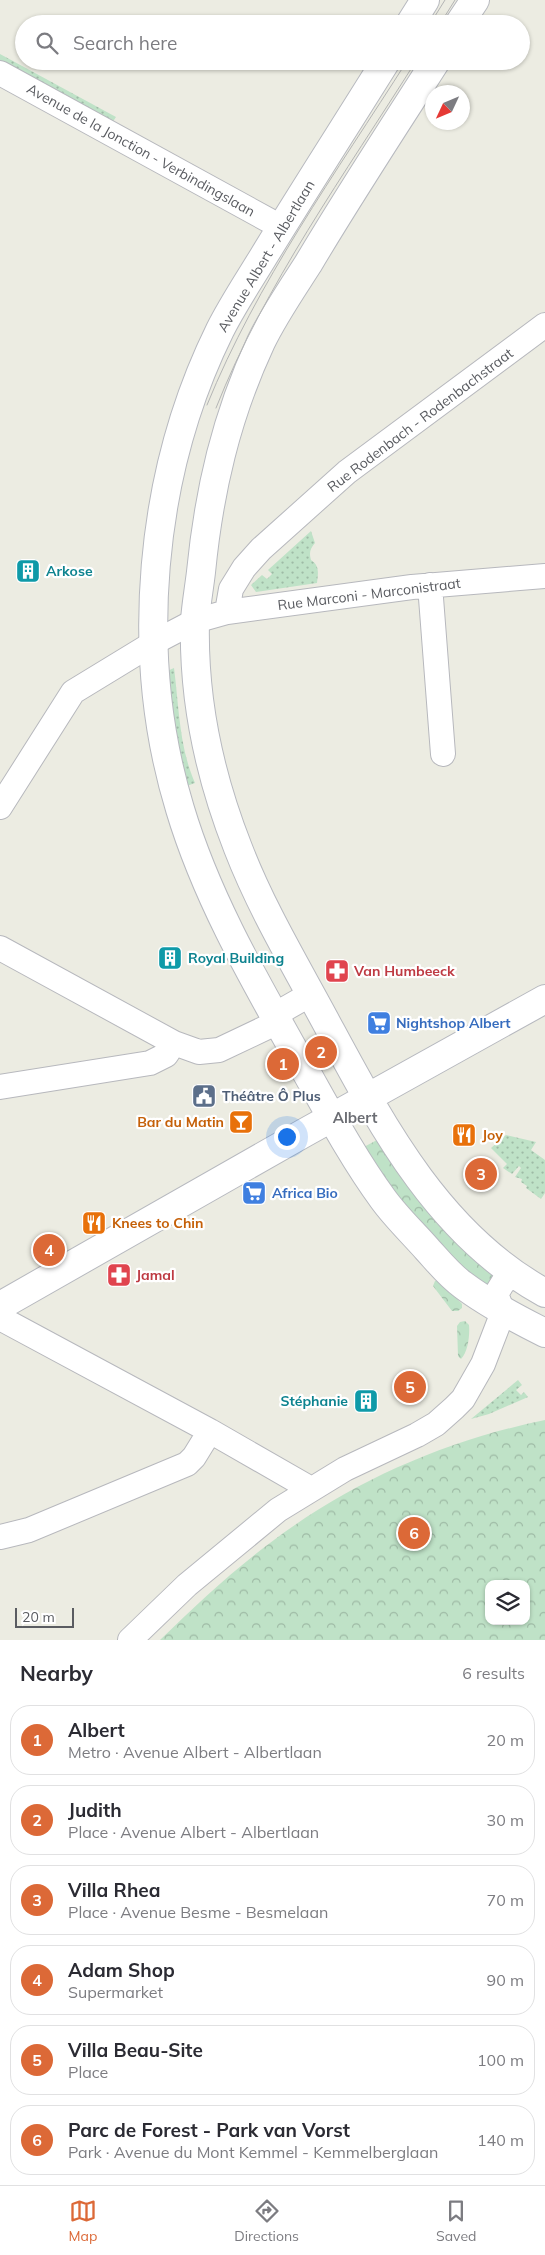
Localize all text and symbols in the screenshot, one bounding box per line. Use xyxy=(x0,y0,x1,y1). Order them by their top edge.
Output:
search box xyxy=(15,15,530,70)
icon: search xyxy=(33,29,61,57)
text: Search here xyxy=(73,31,177,55)
street label: Avenue de la Jonction - Verbindingslaan xyxy=(24,80,258,220)
north arrow xyxy=(425,85,470,130)
street label: Avenue Albert - Albertlaan xyxy=(213,177,319,335)
street label: Rue Rodenbach - Rodenbachstraat xyxy=(323,344,517,496)
building icon: Arkose xyxy=(15,558,41,584)
place label: Arkose xyxy=(46,562,93,580)
street label: Rue Marconi - Marconistraat xyxy=(276,574,462,614)
building icon: Royal Building xyxy=(157,945,183,971)
place label: Royal Building xyxy=(188,949,284,967)
pharmacy icon: Van Humbeeck xyxy=(324,958,350,984)
place label: Van Humbeeck xyxy=(353,962,455,980)
supermarket icon: Nightshop Albert xyxy=(366,1010,392,1036)
place label: Nightshop Albert xyxy=(396,1014,511,1032)
pin: 2 xyxy=(305,1033,337,1071)
pin: 1 xyxy=(267,1045,299,1083)
public building icon: Théâtre Ô Plus xyxy=(191,1083,217,1109)
place label: Théâtre Ô Plus xyxy=(222,1087,321,1105)
district label: Albert xyxy=(333,1108,378,1127)
bar icon: Bar du Matin xyxy=(228,1109,254,1135)
place label: Bar du Matin xyxy=(137,1113,224,1131)
restaurant icon: Joy xyxy=(451,1122,477,1148)
your location xyxy=(274,1124,300,1150)
place label: Joy xyxy=(482,1126,503,1144)
pin: 3 xyxy=(465,1155,497,1193)
supermarket icon: Africa Bio xyxy=(241,1180,267,1206)
place label: Africa Bio xyxy=(272,1184,338,1202)
restaurant icon: Knees to Chin xyxy=(81,1210,107,1236)
place label: Knees to Chin xyxy=(112,1214,203,1232)
pin: 4 xyxy=(33,1231,65,1269)
pharmacy icon: Jamal xyxy=(106,1262,132,1288)
place label: Jamal xyxy=(136,1266,175,1284)
pin: 5 xyxy=(394,1368,426,1406)
building icon: Stéphanie xyxy=(353,1388,379,1414)
place label: Stéphanie xyxy=(281,1392,348,1410)
pin: 6 xyxy=(398,1514,430,1552)
map controls xyxy=(485,1580,530,1625)
button: layers xyxy=(485,1580,530,1625)
scale bar xyxy=(15,1605,74,1628)
text: 20 m xyxy=(22,1608,55,1626)
text: Nearby xyxy=(20,1660,93,1686)
text: 6 results xyxy=(462,1663,525,1683)
text: Albert xyxy=(68,1718,125,1742)
text: 1 xyxy=(32,1730,42,1750)
text: 20 m xyxy=(487,1730,524,1750)
text: Metro · Avenue Albert - Albertlaan xyxy=(68,1742,322,1762)
text: Judith xyxy=(68,1798,122,1822)
text: 2 xyxy=(32,1810,42,1830)
text: 30 m xyxy=(487,1810,524,1830)
text: Place · Avenue Albert - Albertlaan xyxy=(68,1822,319,1842)
text: Villa Rhea xyxy=(68,1878,161,1902)
text: 3 xyxy=(32,1890,42,1910)
text: 70 m xyxy=(487,1890,524,1910)
text: Place · Avenue Besme - Besmelaan xyxy=(68,1902,328,1922)
text: Adam Shop xyxy=(68,1958,175,1982)
text: 4 xyxy=(32,1970,42,1990)
text: 90 m xyxy=(487,1970,524,1990)
text: Supermarket xyxy=(68,1982,163,2002)
text: Villa Beau-Site xyxy=(68,2038,203,2062)
text: 5 xyxy=(32,2050,42,2070)
text: 100 m xyxy=(477,2050,524,2070)
text: Place xyxy=(68,2062,108,2082)
text: Parc de Forest - Park van Vorst xyxy=(68,2118,350,2142)
text: 6 xyxy=(32,2130,42,2150)
text: 140 m xyxy=(477,2130,524,2150)
text: Park · Avenue du Mont Kemmel - Kemmelberglaan xyxy=(68,2142,438,2162)
tab: Map xyxy=(69,2197,97,2245)
tab: Directions xyxy=(234,2197,299,2245)
tab: Saved xyxy=(436,2197,476,2245)

